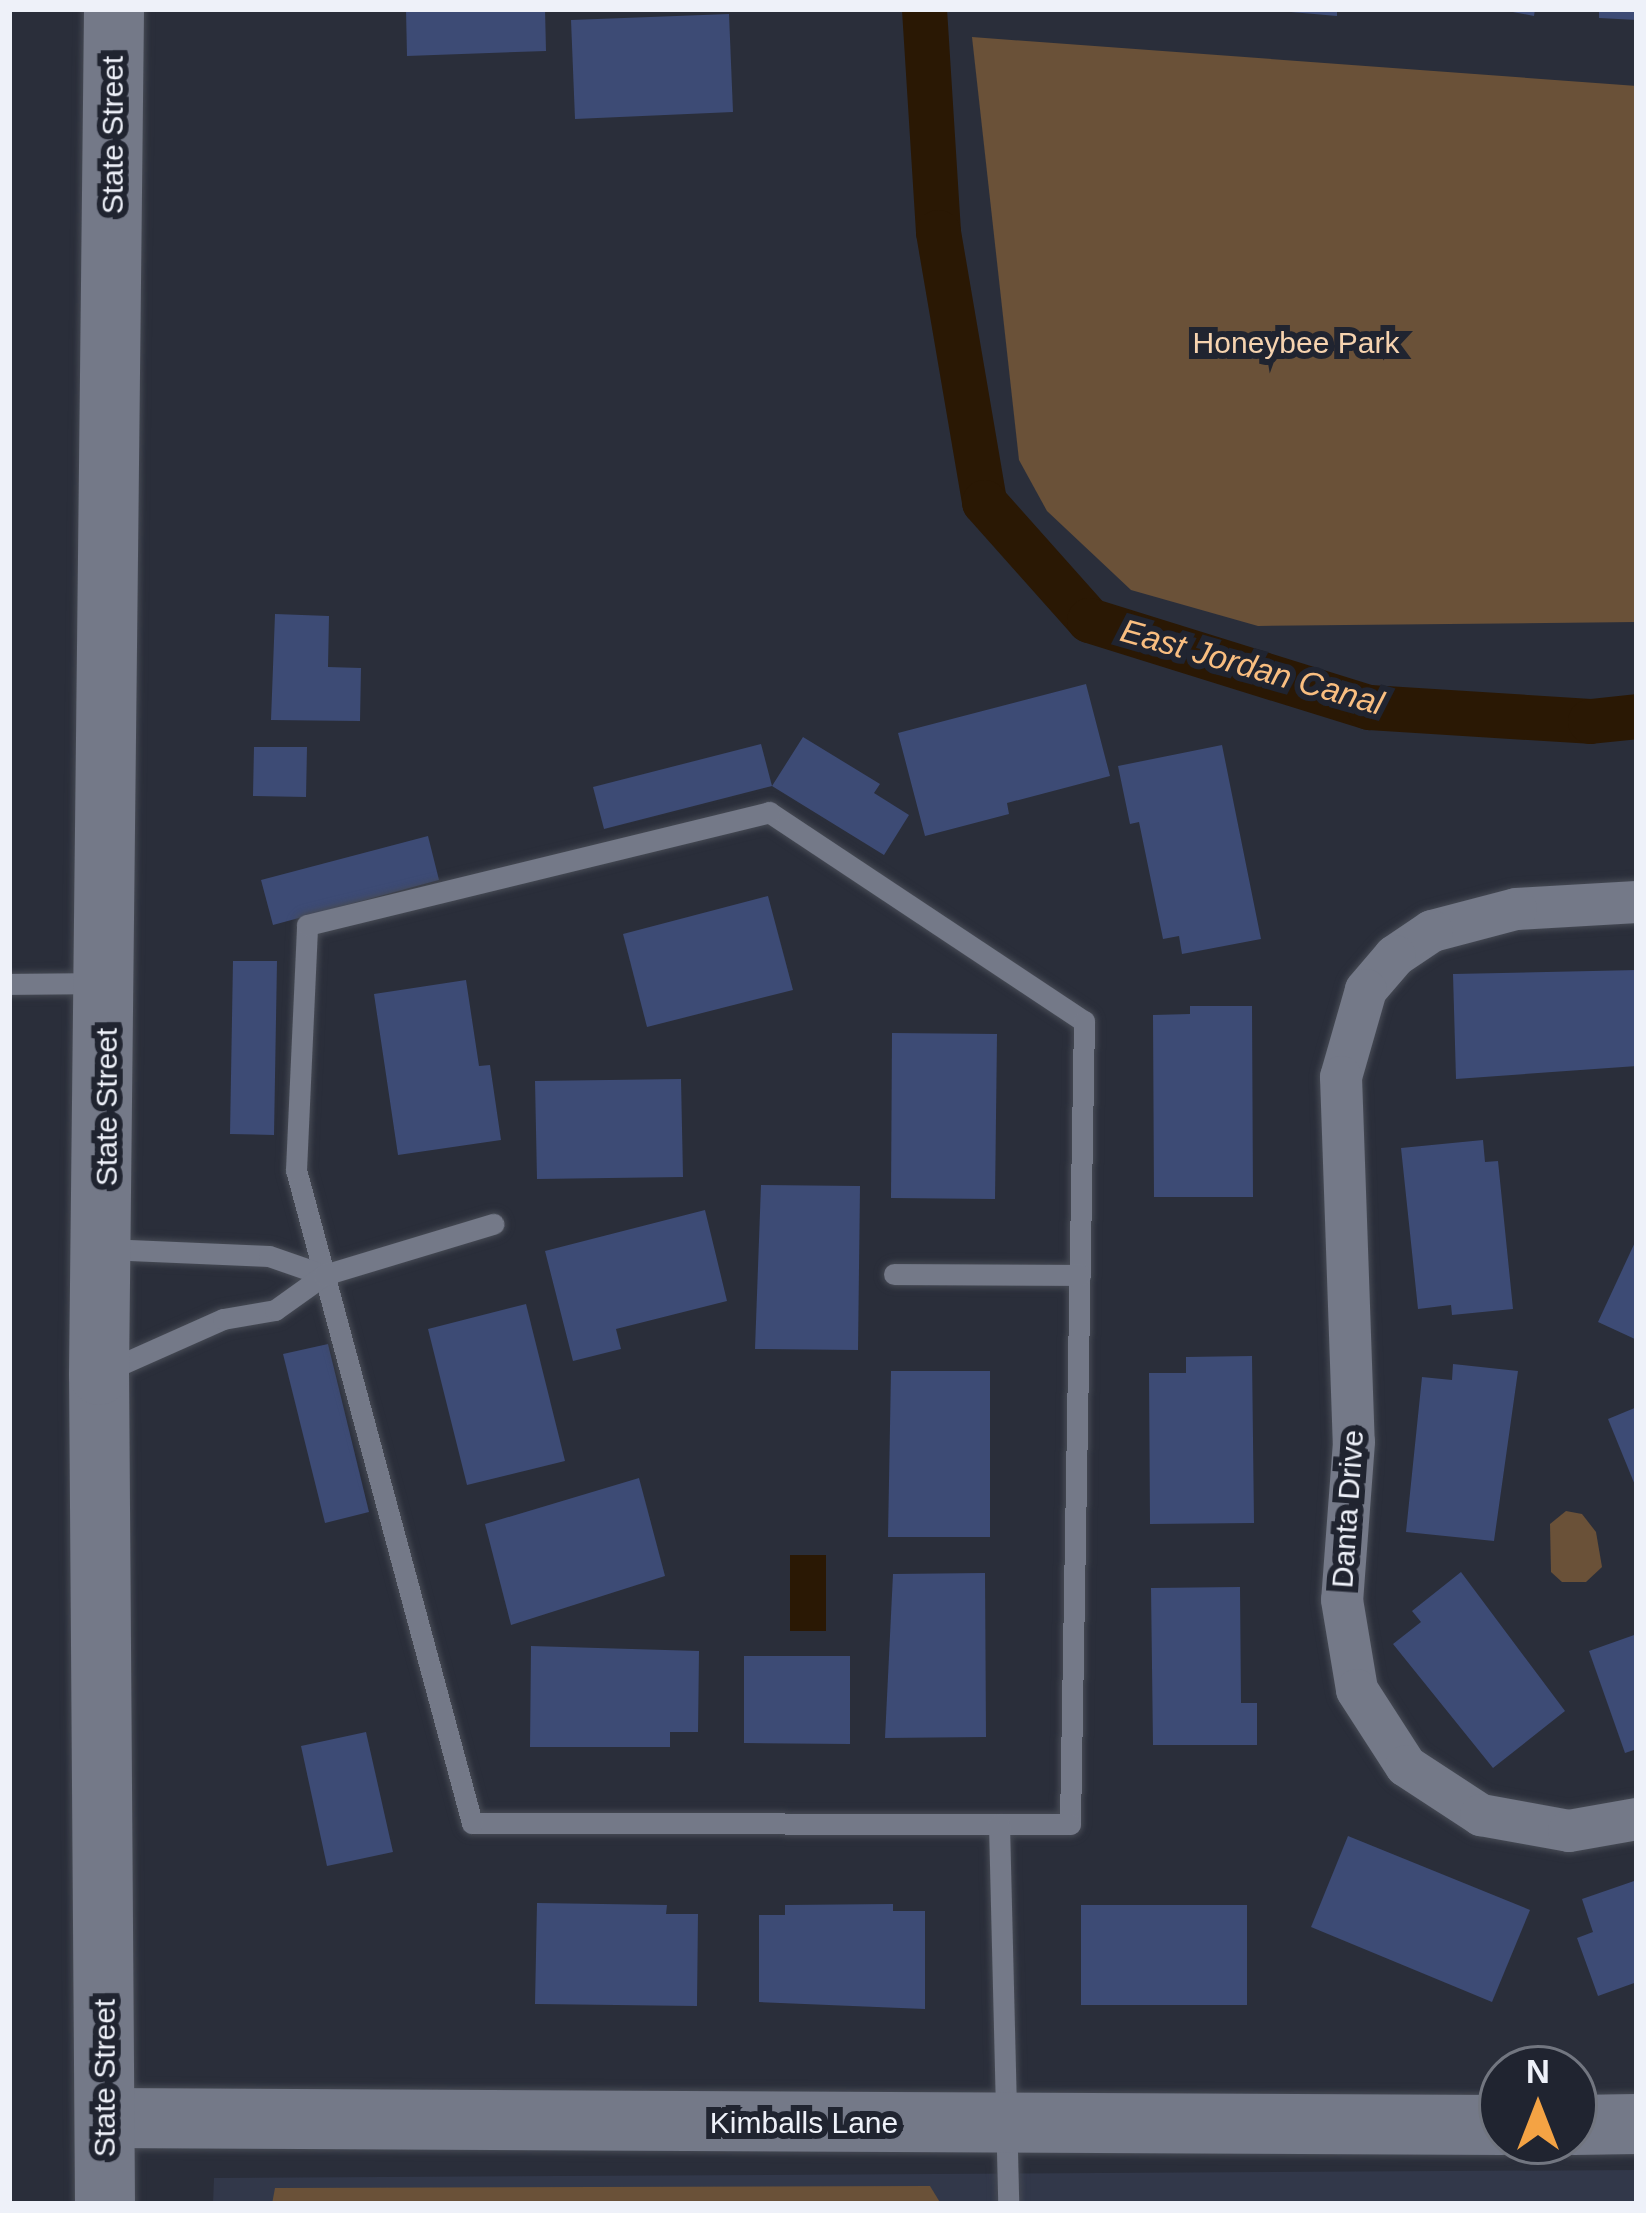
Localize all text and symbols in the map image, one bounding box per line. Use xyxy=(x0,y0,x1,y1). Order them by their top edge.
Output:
street label: State Street xyxy=(95,56,131,214)
park label: Honeybee Park xyxy=(1193,325,1399,361)
water label: East Jordan Canal xyxy=(1116,611,1388,723)
street label: State Street xyxy=(89,1028,125,1186)
street label: Danta Drive xyxy=(1325,1429,1371,1589)
street label: State Street xyxy=(87,1999,123,2157)
north arrow xyxy=(1478,2045,1598,2165)
text: N xyxy=(1526,2053,1550,2090)
street label: Kimballs Lane xyxy=(710,2105,898,2141)

